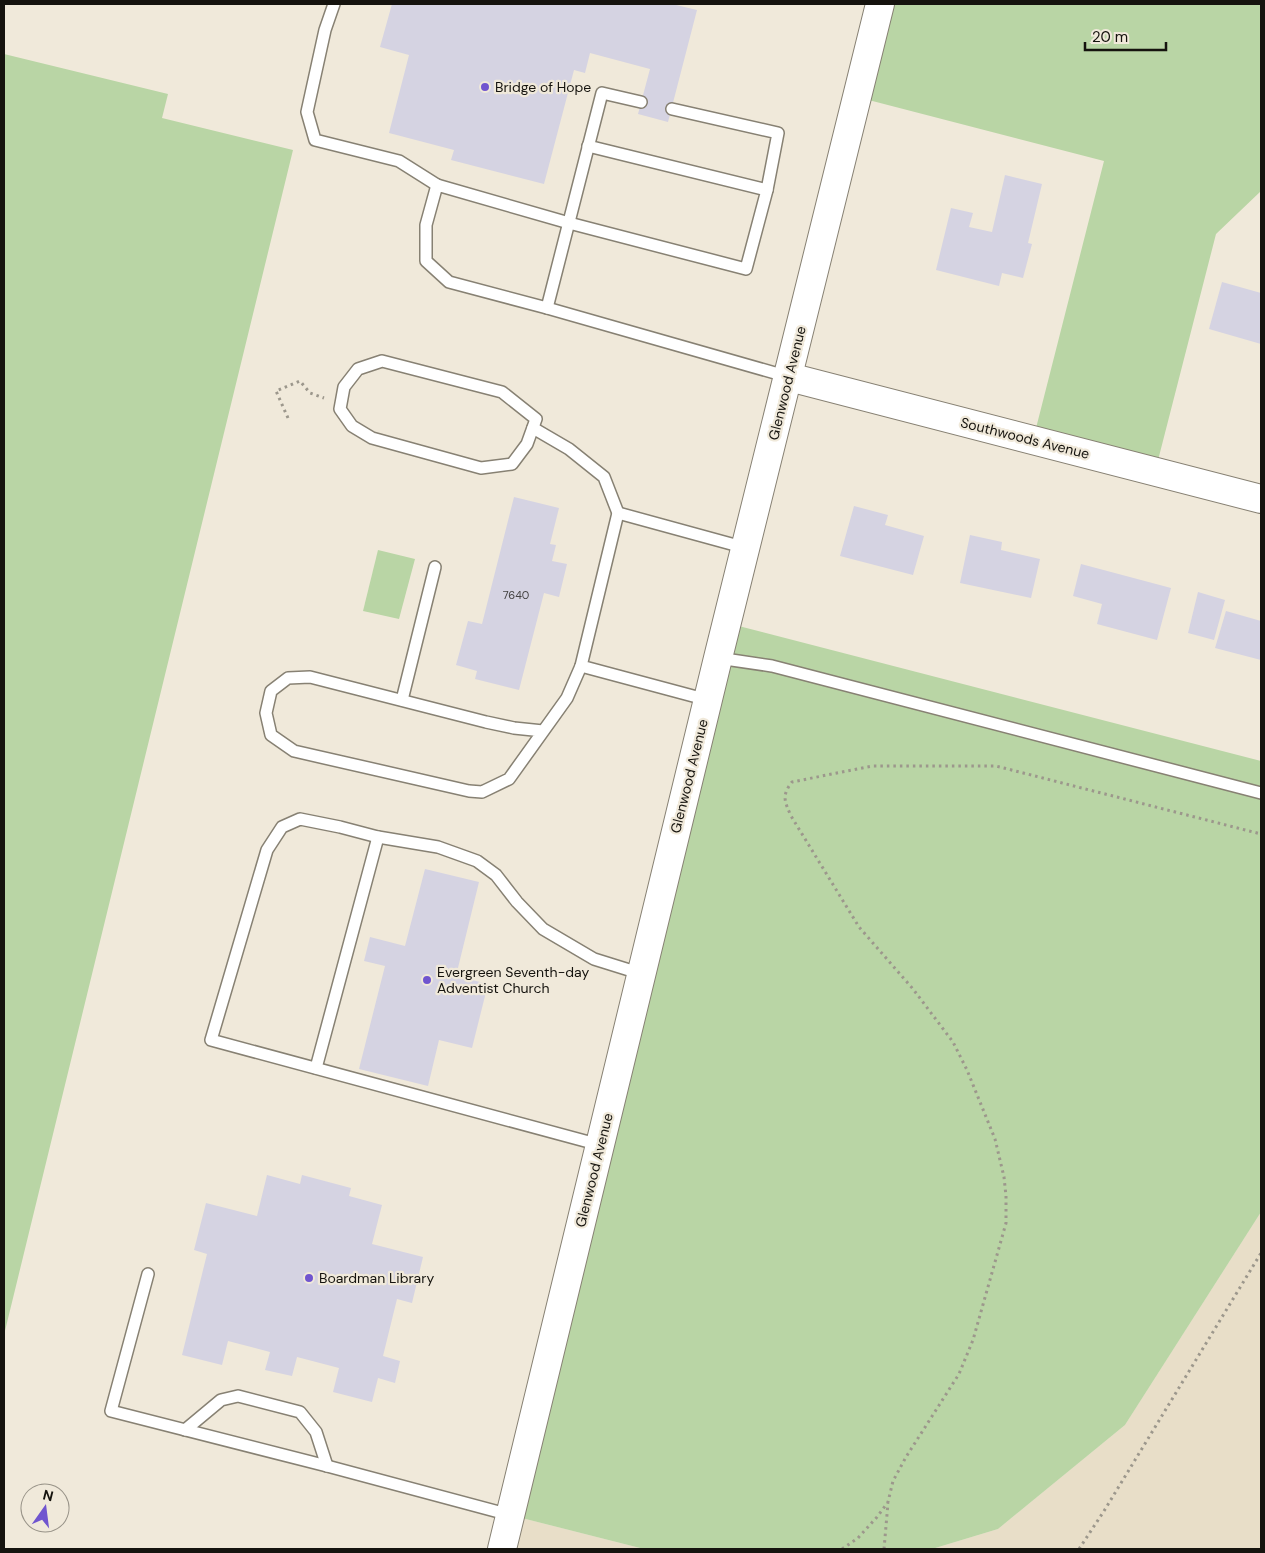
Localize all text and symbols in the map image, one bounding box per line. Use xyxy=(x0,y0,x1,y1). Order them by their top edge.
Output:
scale bar xyxy=(1085,20,1166,52)
text: 20 m xyxy=(1092,27,1128,47)
place label: Bridge of Hope xyxy=(495,78,591,96)
marker: Bridge of Hope xyxy=(479,81,491,93)
street label: Glenwood Avenue xyxy=(764,324,810,442)
street label: Southwoods Avenue xyxy=(959,413,1091,463)
house number: 7640 xyxy=(503,588,529,602)
street label: Glenwood Avenue xyxy=(666,717,712,835)
place label: Evergreen Seventh-day Adventist Church xyxy=(437,963,589,997)
marker: Evergreen Seventh-day Adventist Church xyxy=(421,974,433,986)
street label: Glenwood Avenue xyxy=(571,1111,617,1229)
place label: Boardman Library xyxy=(319,1269,434,1287)
marker: Boardman Library xyxy=(303,1272,315,1284)
north arrow xyxy=(20,1483,70,1533)
text: N xyxy=(41,1485,55,1505)

